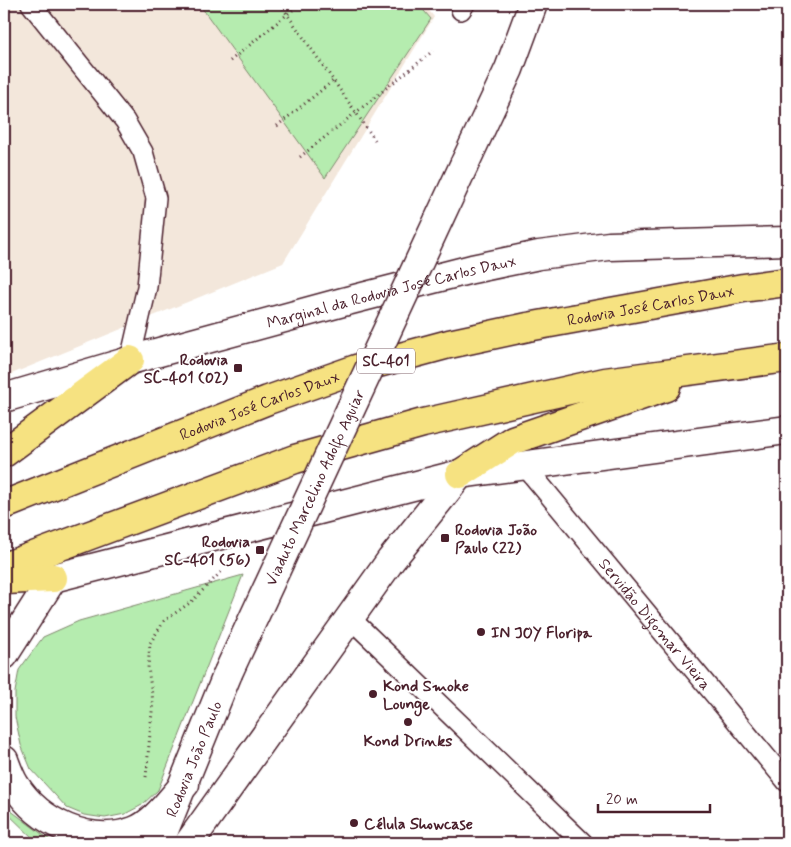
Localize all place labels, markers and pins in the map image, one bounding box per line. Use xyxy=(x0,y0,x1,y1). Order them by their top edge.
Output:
place label: Rodovia SC-401 (02) xyxy=(144,350,228,389)
marker: Rodovia SC-401 (02) xyxy=(232,362,244,374)
place label: Rodovia João Paulo (22) xyxy=(455,520,537,559)
place label: Rodovia SC-401 (56) xyxy=(165,532,250,571)
marker: Rodovia João Paulo (22) xyxy=(439,532,451,544)
marker: Rodovia SC-401 (56) xyxy=(254,544,266,556)
place label: IN JOY Floripa xyxy=(491,623,592,644)
marker: IN JOY Floripa xyxy=(475,626,487,638)
place label: Kond Smoke Lounge xyxy=(383,676,469,717)
marker: Kond Smoke Lounge xyxy=(367,688,379,700)
marker: Kond Drinks xyxy=(402,716,414,728)
place label: Kond Drinks xyxy=(364,731,452,752)
place label: Célula Showcase xyxy=(364,814,473,835)
marker: Célula Showcase xyxy=(348,817,360,829)

